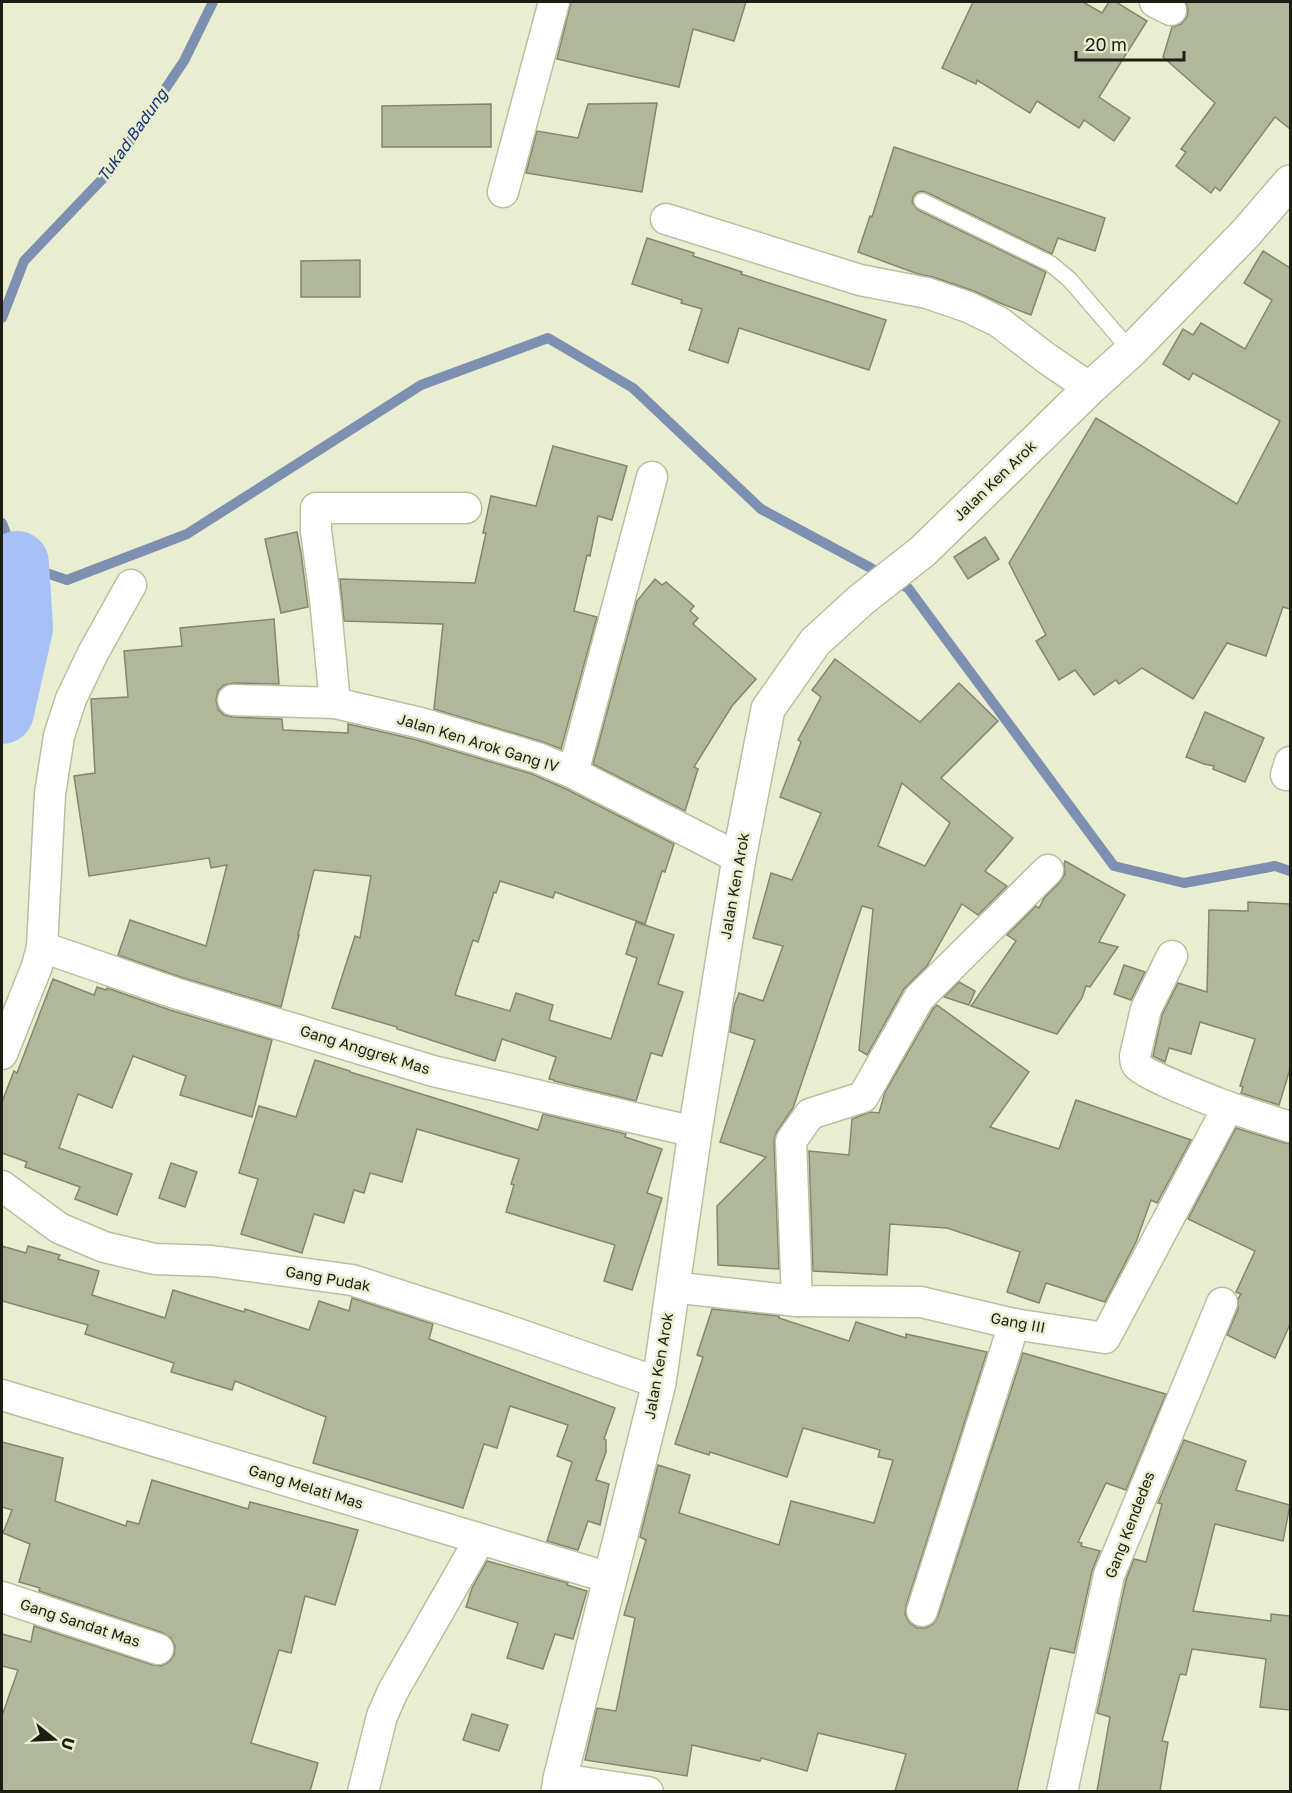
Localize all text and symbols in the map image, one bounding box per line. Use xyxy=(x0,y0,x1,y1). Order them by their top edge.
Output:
scale bar xyxy=(1076,24,1184,62)
text: 20 m xyxy=(1085,33,1127,55)
water label: Tukad Badung xyxy=(93,84,172,185)
street label: Jalan Ken Arok xyxy=(949,436,1040,524)
street label: Jalan Ken Arok Gang IV xyxy=(395,709,561,775)
street label: Jalan Ken Arok xyxy=(716,831,752,941)
street label: Gang Anggrek Mas xyxy=(298,1021,432,1077)
street label: Gang Pudak xyxy=(284,1262,373,1294)
street label: Gang III xyxy=(989,1308,1047,1336)
street label: Jalan Ken Arok xyxy=(640,1311,676,1421)
street label: Gang Melati Mas xyxy=(247,1460,366,1512)
street label: Gang Kendedes xyxy=(1100,1469,1158,1581)
street label: Gang Sandat Mas xyxy=(18,1594,143,1650)
north arrow xyxy=(24,1709,84,1769)
text: U xyxy=(57,1735,80,1752)

